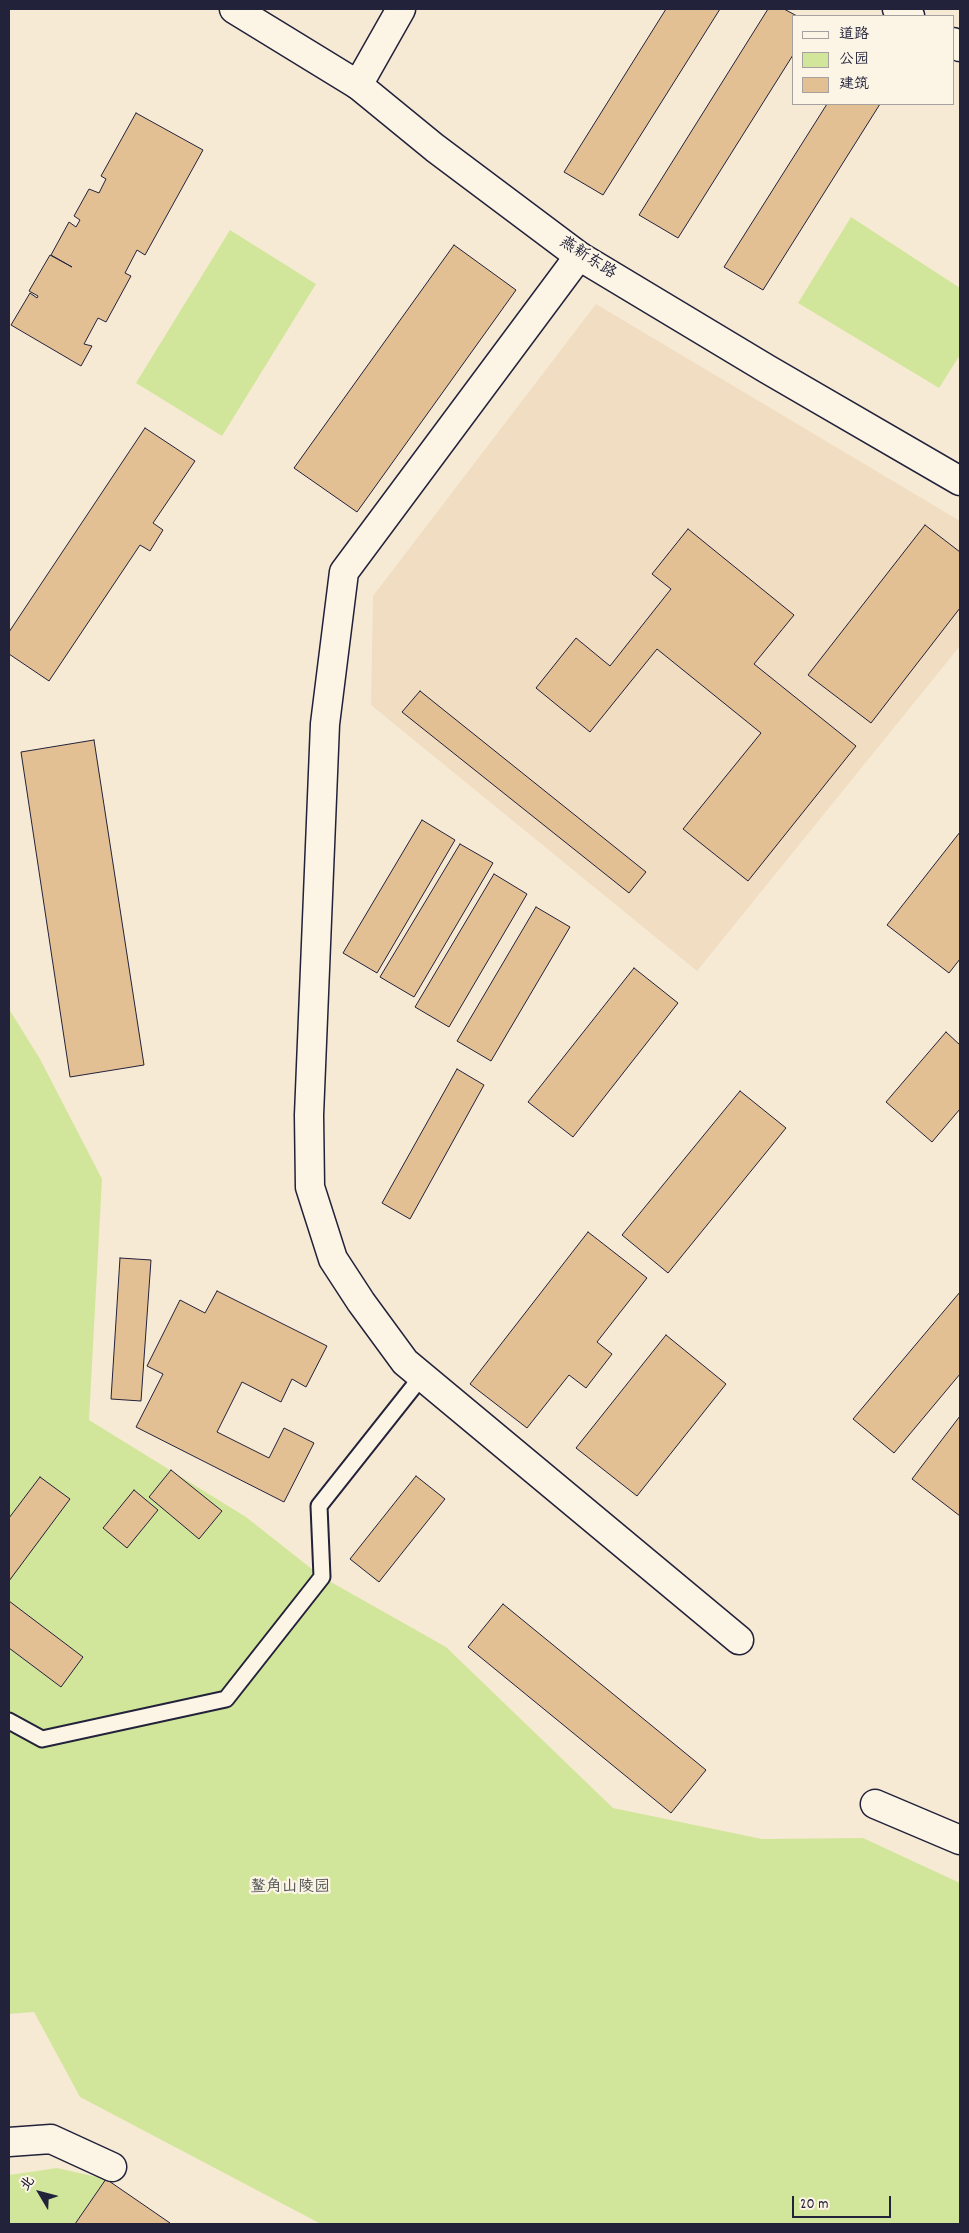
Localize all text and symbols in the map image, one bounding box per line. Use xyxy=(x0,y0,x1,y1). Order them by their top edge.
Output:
legend xyxy=(792,15,954,105)
text: 道路 xyxy=(839,24,869,46)
text: 公园 xyxy=(839,49,869,71)
text: 建筑 xyxy=(839,74,869,96)
street label: 燕新东路 xyxy=(555,234,619,284)
park label: 鳌角山陵园 xyxy=(250,1879,330,1899)
north arrow xyxy=(15,2168,65,2218)
text: 北 xyxy=(16,2172,40,2196)
scale bar xyxy=(794,2186,893,2218)
text: 20 m xyxy=(800,2194,828,2216)

